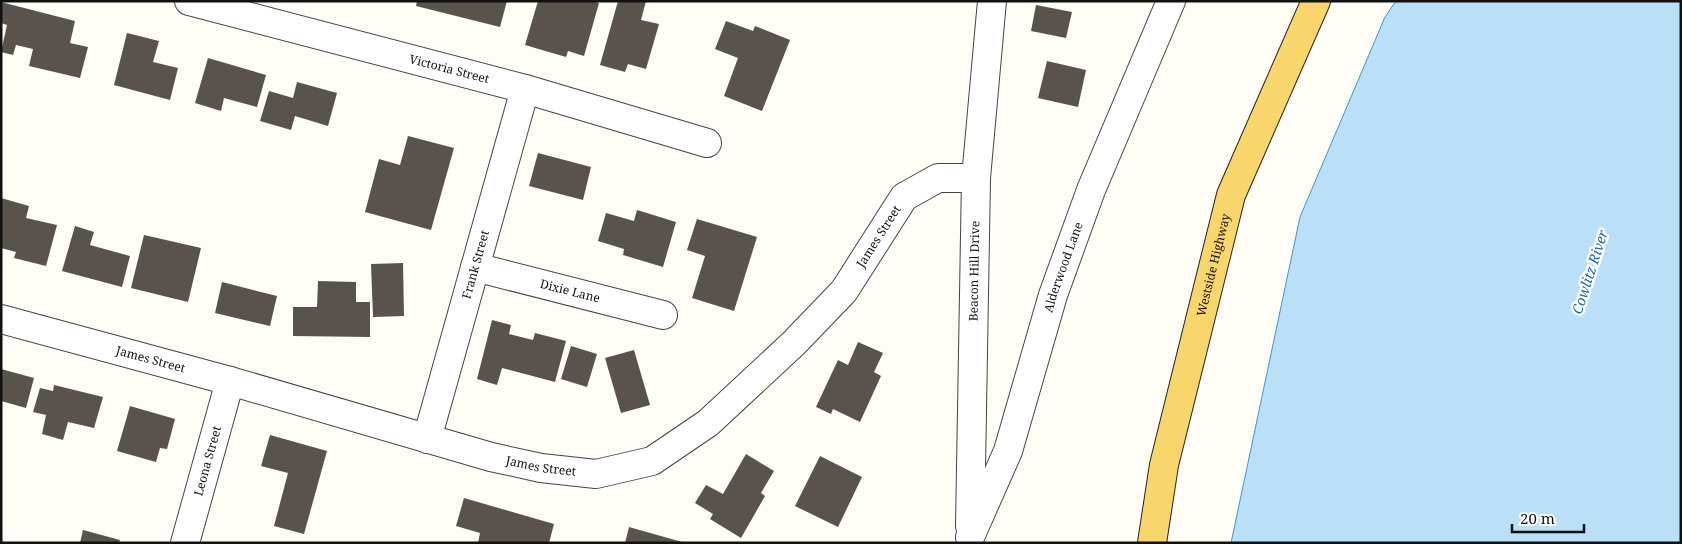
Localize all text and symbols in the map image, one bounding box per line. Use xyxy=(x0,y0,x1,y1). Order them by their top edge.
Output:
street label: Victoria Street xyxy=(408,50,491,87)
street label: James Street xyxy=(852,202,905,272)
street label: Westside Highway xyxy=(1192,212,1234,318)
street label: Alderwood Lane xyxy=(1039,220,1087,314)
street label: Beacon Hill Drive xyxy=(965,221,983,321)
water label: Cowlitz River xyxy=(1567,227,1612,316)
street label: Frank Street xyxy=(458,228,493,301)
street label: Dixie Lane xyxy=(538,275,602,307)
street label: James Street xyxy=(113,341,187,376)
street label: Leona Street xyxy=(189,424,225,498)
street label: James Street xyxy=(503,451,577,480)
scale bar xyxy=(1512,502,1584,534)
text: 20 m xyxy=(1520,508,1555,528)

